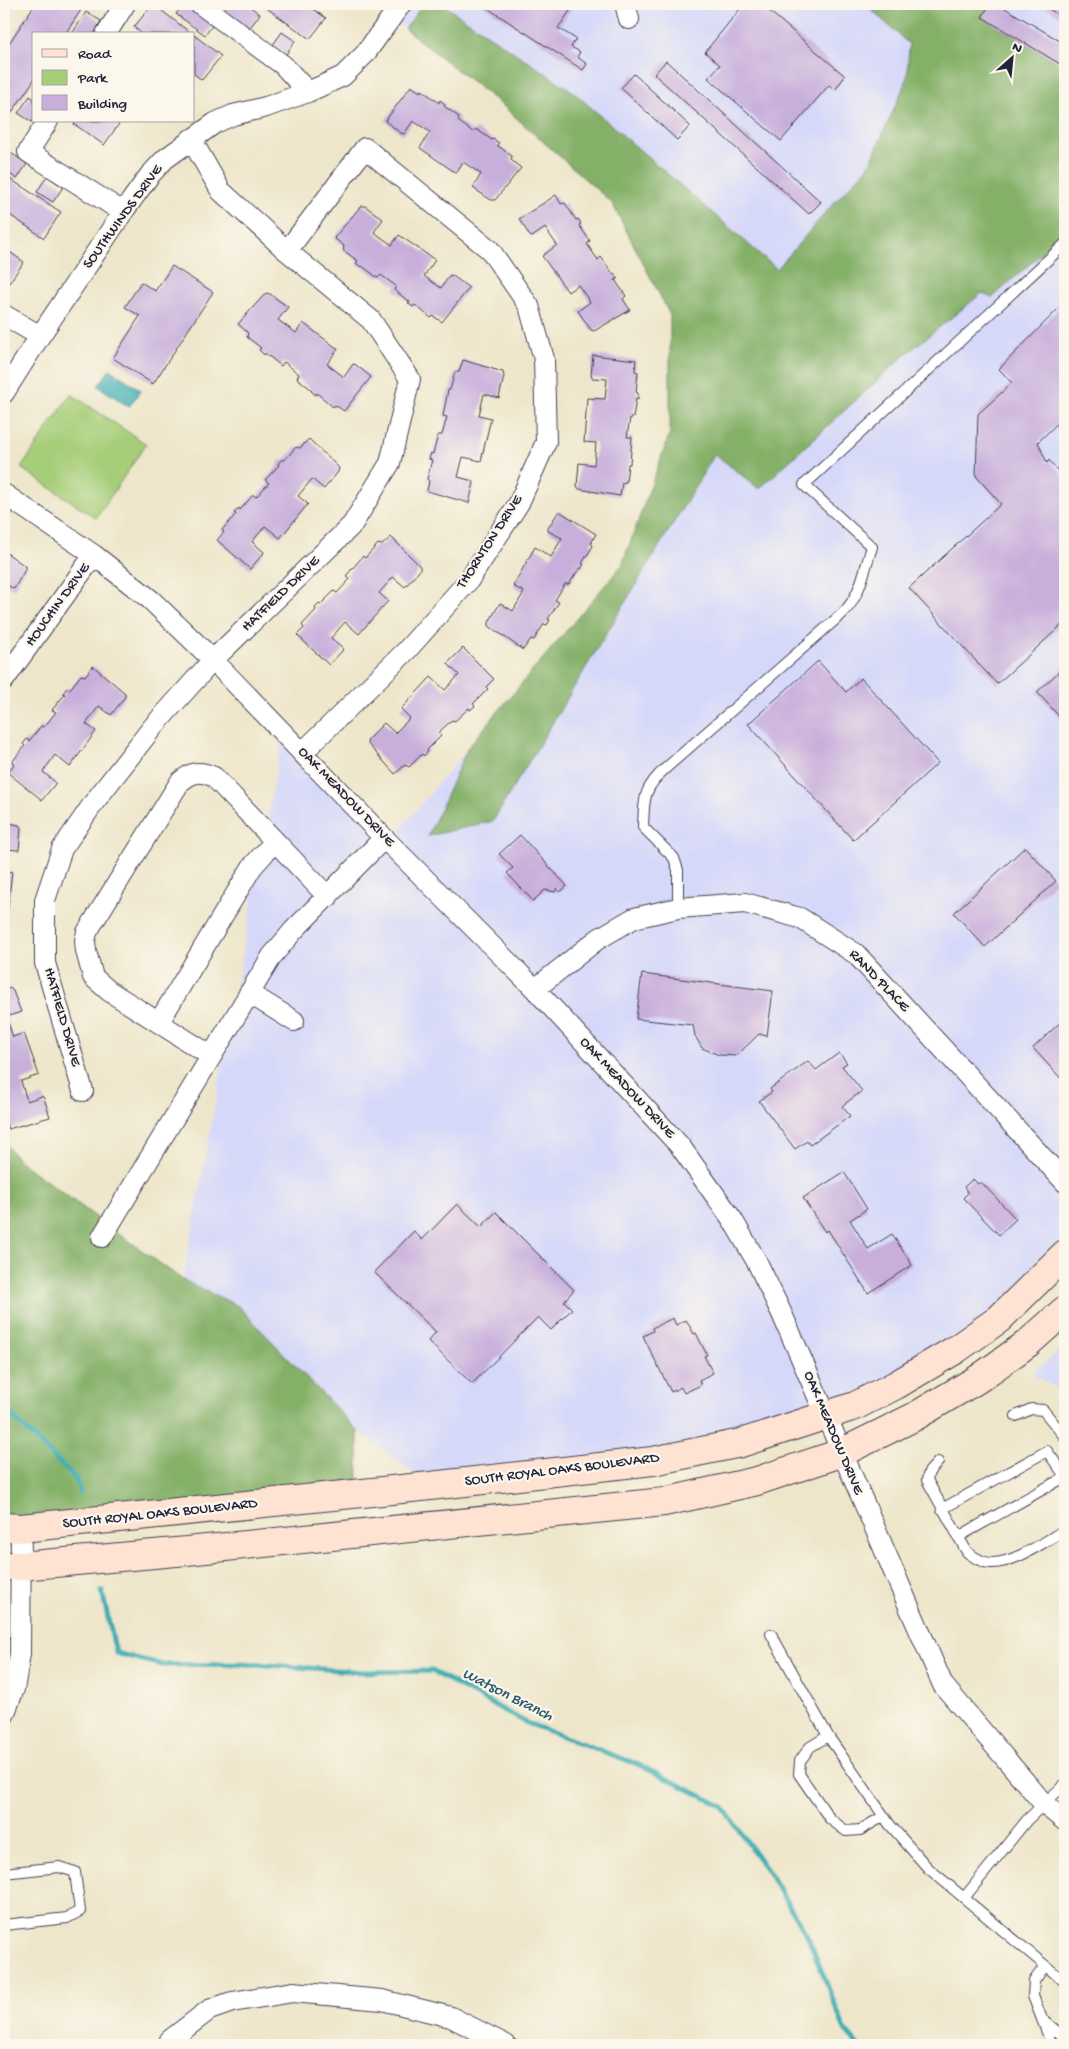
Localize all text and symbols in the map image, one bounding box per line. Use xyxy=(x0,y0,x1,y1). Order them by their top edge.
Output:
legend xyxy=(32,32,195,122)
north arrow xyxy=(986,32,1036,82)
text: N xyxy=(1009,39,1025,58)
text: Road xyxy=(78,46,112,64)
text: Park xyxy=(77,70,108,88)
text: Building xyxy=(77,96,127,114)
street label: SOUTHWINDS DRIVE xyxy=(79,161,167,273)
street label: THORNTON DRIVE xyxy=(452,491,527,593)
street label: HATFIELD DRIVE xyxy=(238,552,324,636)
street label: HOUCHIN DRIVE xyxy=(22,559,95,650)
street label: OAK MEADOW DRIVE xyxy=(294,743,399,851)
street label: RAND PLACE xyxy=(845,946,914,1016)
street label: HATFIELD DRIVE xyxy=(39,966,85,1069)
street label: OAK MEADOW DRIVE xyxy=(575,1033,679,1143)
street label: OAK MEADOW DRIVE xyxy=(799,1369,867,1498)
street label: SOUTH ROYAL OAKS BOULEVARD xyxy=(464,1449,661,1491)
street label: SOUTH ROYAL OAKS BOULEVARD xyxy=(62,1495,259,1533)
water label: Watson Branch xyxy=(459,1665,556,1727)

